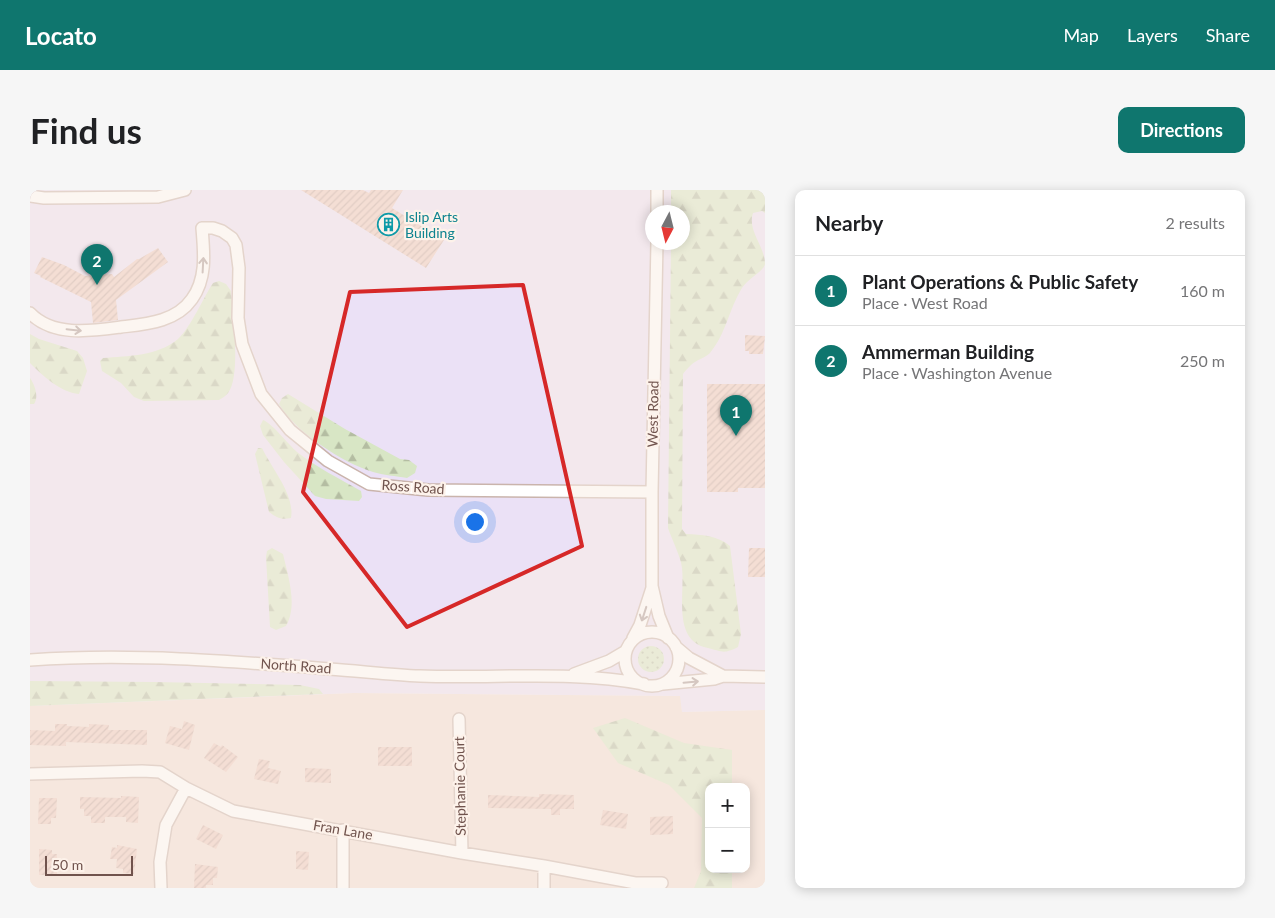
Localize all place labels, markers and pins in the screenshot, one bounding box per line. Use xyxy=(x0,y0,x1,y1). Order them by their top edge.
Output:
place label: Islip Arts Building xyxy=(405,208,458,241)
building icon: Islip Arts Building xyxy=(377,213,401,237)
pin: 2 xyxy=(81,244,113,285)
pin: 1 xyxy=(720,395,752,436)

